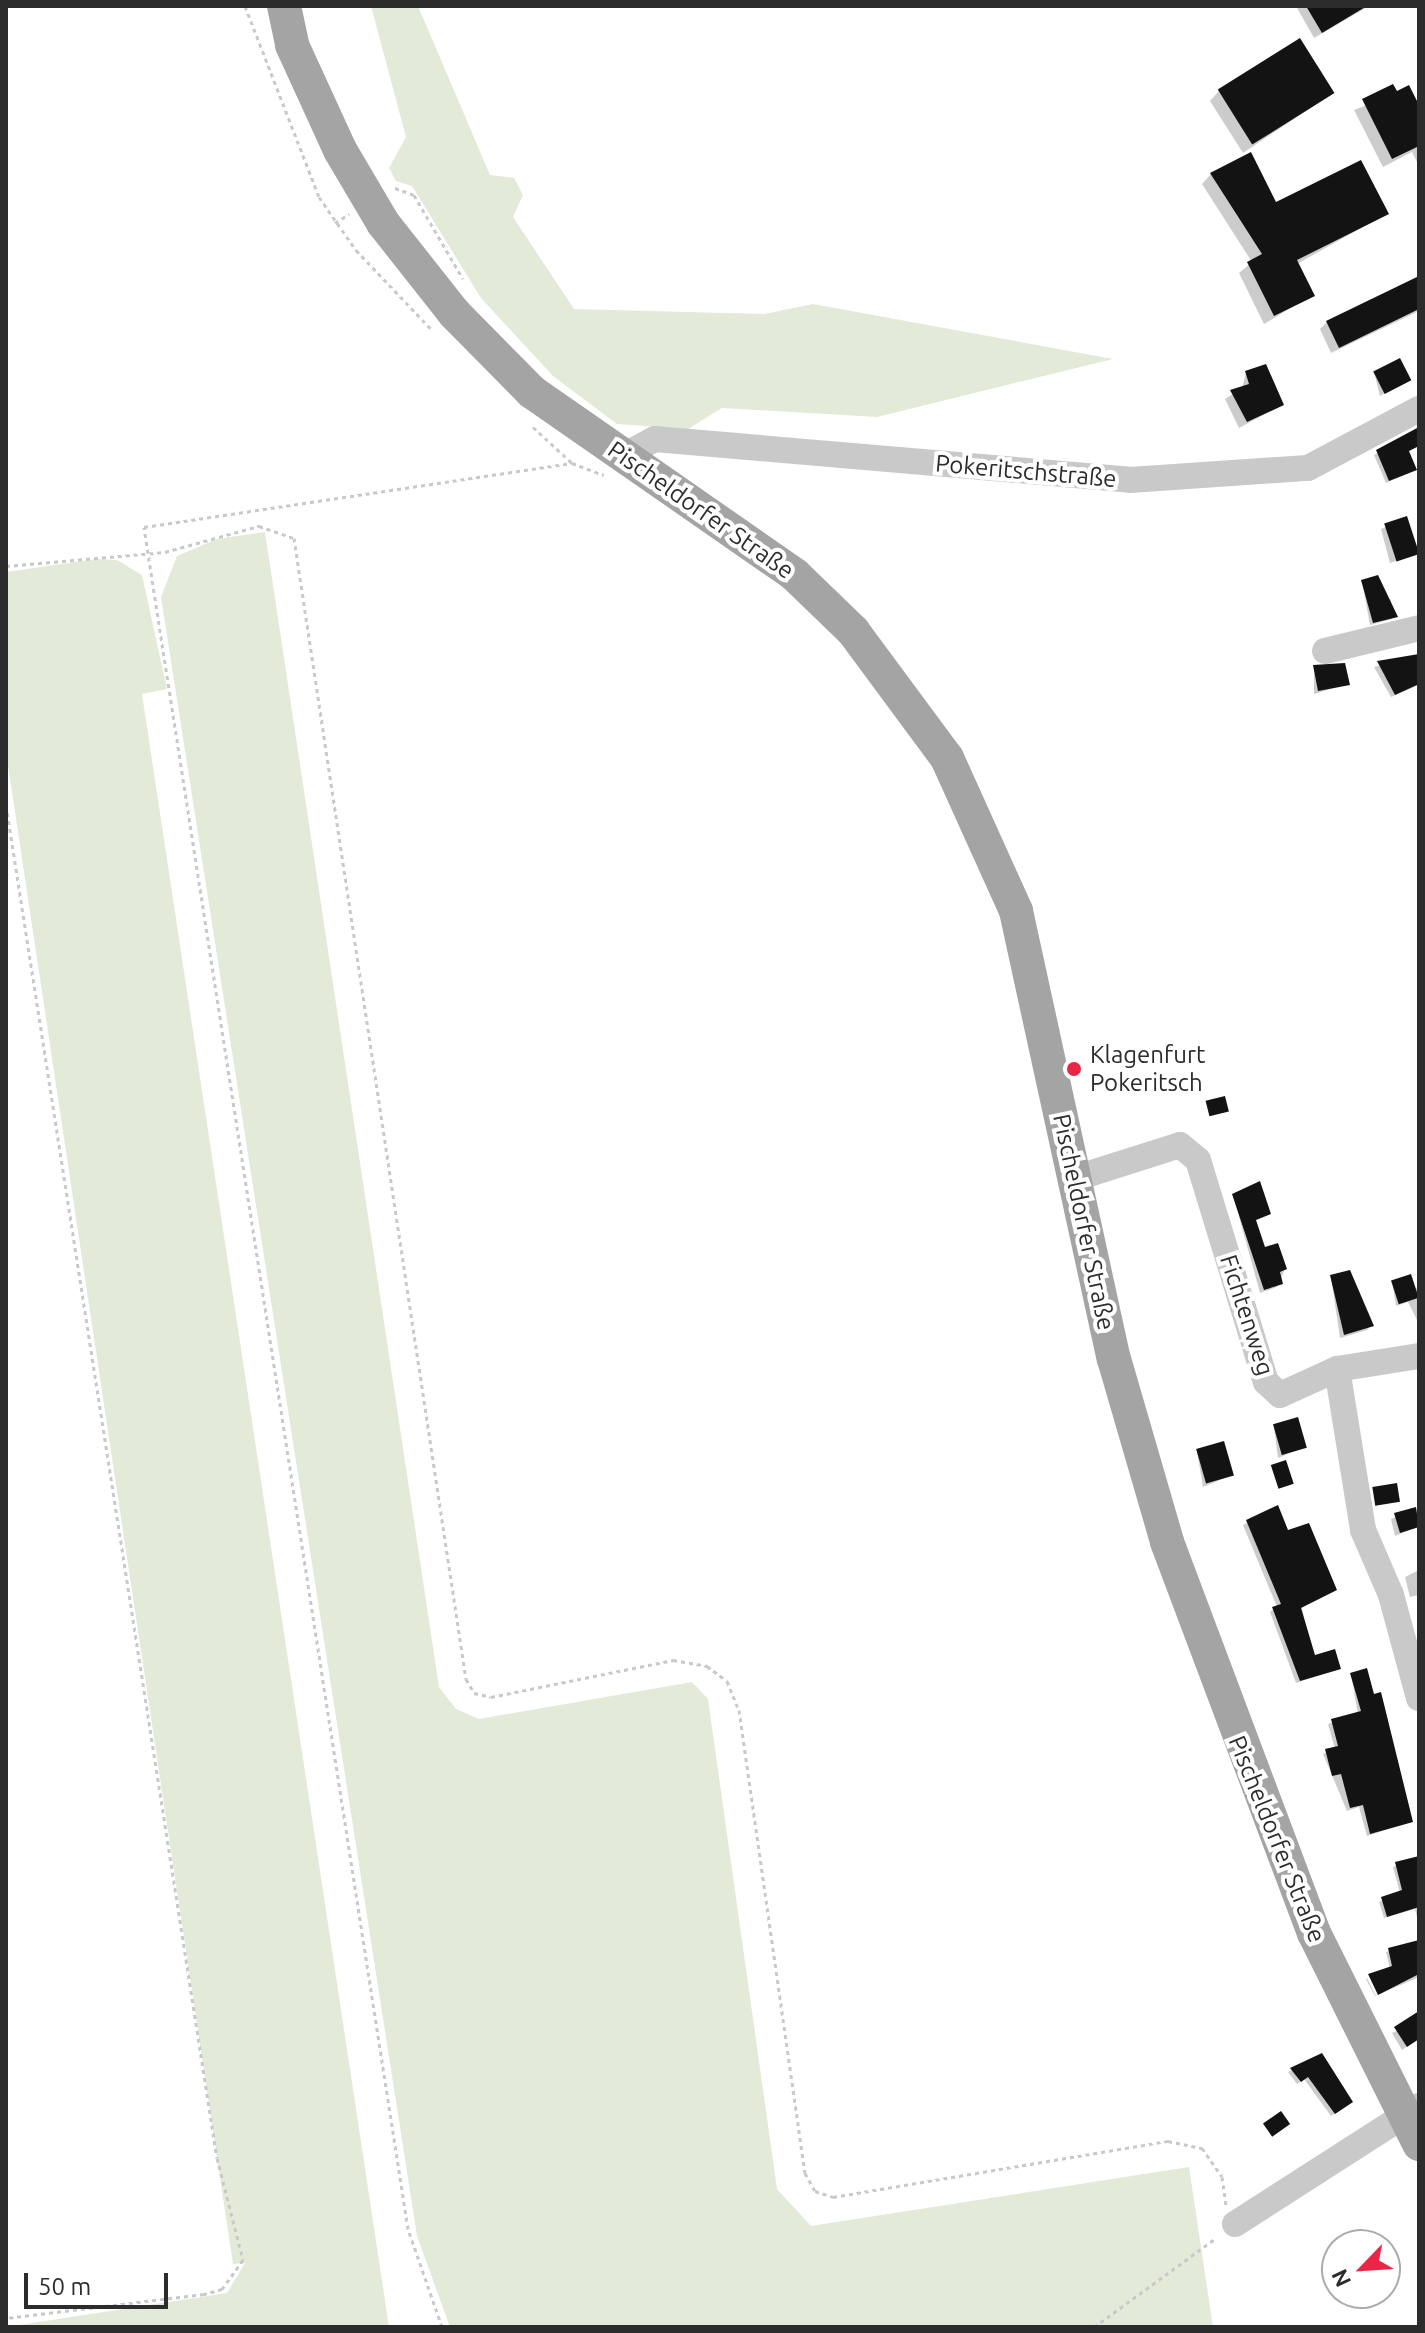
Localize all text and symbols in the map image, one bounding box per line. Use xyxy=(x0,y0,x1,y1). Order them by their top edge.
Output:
street label: Pischeldorfer Straße xyxy=(603,435,799,585)
street label: Pokeritschstraße xyxy=(934,449,1118,493)
place label: Klagenfurt Pokeritsch xyxy=(1090,1041,1205,1097)
marker: Klagenfurt Pokeritsch xyxy=(1065,1060,1083,1078)
street label: Pischeldorfer Straße xyxy=(1047,1111,1121,1333)
street label: Fichtenweg xyxy=(1214,1251,1280,1379)
street label: Pischeldorfer Straße xyxy=(1222,1731,1332,1947)
north arrow xyxy=(1321,2229,1401,2309)
scale bar xyxy=(28,2257,172,2307)
text: N xyxy=(1326,2266,1355,2291)
text: 50 m xyxy=(38,2273,91,2300)

